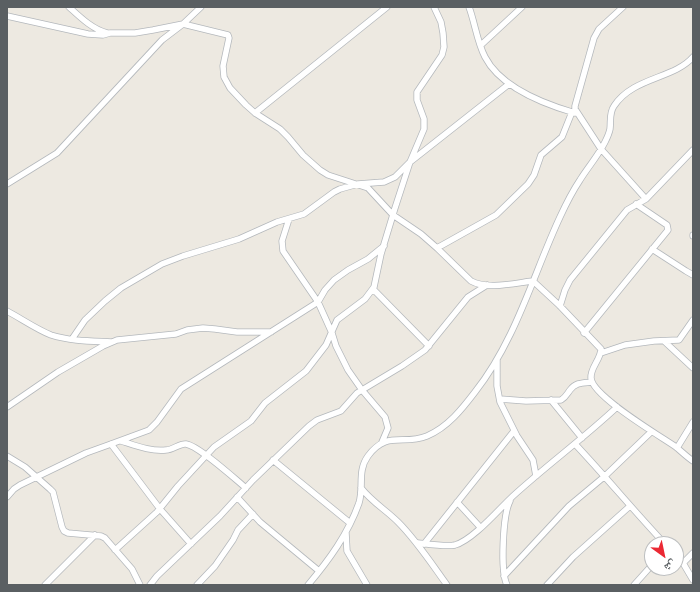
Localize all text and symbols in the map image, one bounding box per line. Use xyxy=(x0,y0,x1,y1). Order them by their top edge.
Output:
north arrow xyxy=(644,536,684,576)
text: ش xyxy=(662,557,679,574)

